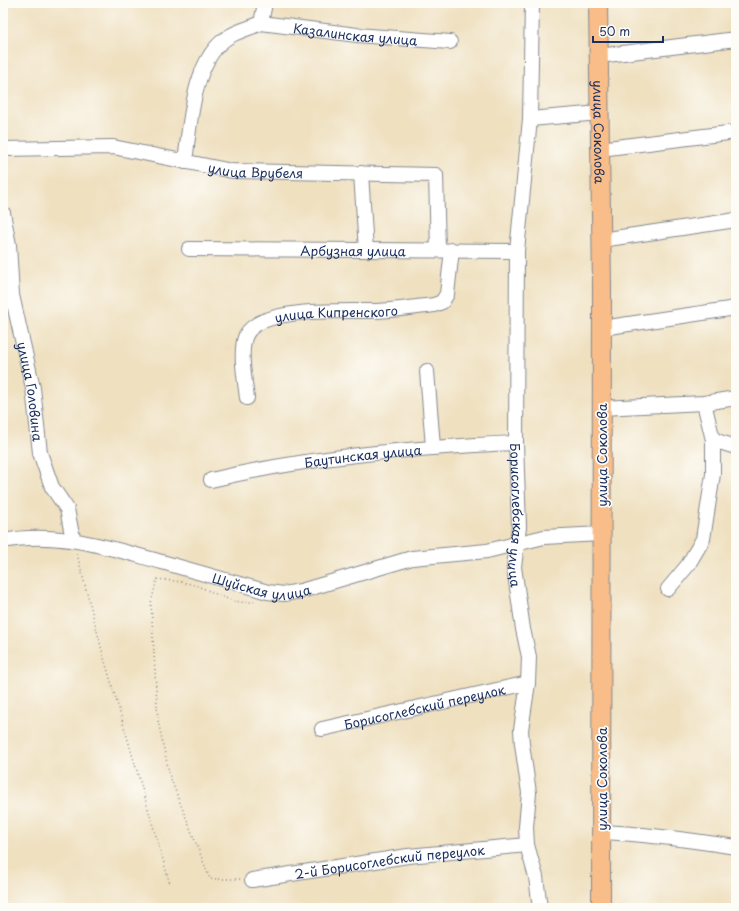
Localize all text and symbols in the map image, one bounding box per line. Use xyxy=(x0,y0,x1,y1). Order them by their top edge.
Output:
street label: Казалинская улица xyxy=(292,18,419,49)
scale bar xyxy=(593,18,663,44)
text: 50 m xyxy=(599,22,630,40)
street label: улица Соколова xyxy=(590,80,610,185)
street label: улица Врубеля xyxy=(207,157,303,182)
street label: Арбузная улица xyxy=(300,240,407,260)
street label: улица Кипренского xyxy=(272,300,399,327)
street label: улица Головина xyxy=(13,340,48,443)
street label: улица Соколова xyxy=(592,402,611,507)
street label: Баутинская улица xyxy=(303,439,423,471)
street label: Борисоглебская улица xyxy=(504,443,529,589)
street label: Шуйская улица xyxy=(210,567,314,604)
street label: Борисоглебский переулок xyxy=(342,679,507,733)
street label: улица Соколова xyxy=(592,726,611,831)
street label: 2-й Борисоглебский переулок xyxy=(293,839,486,883)

